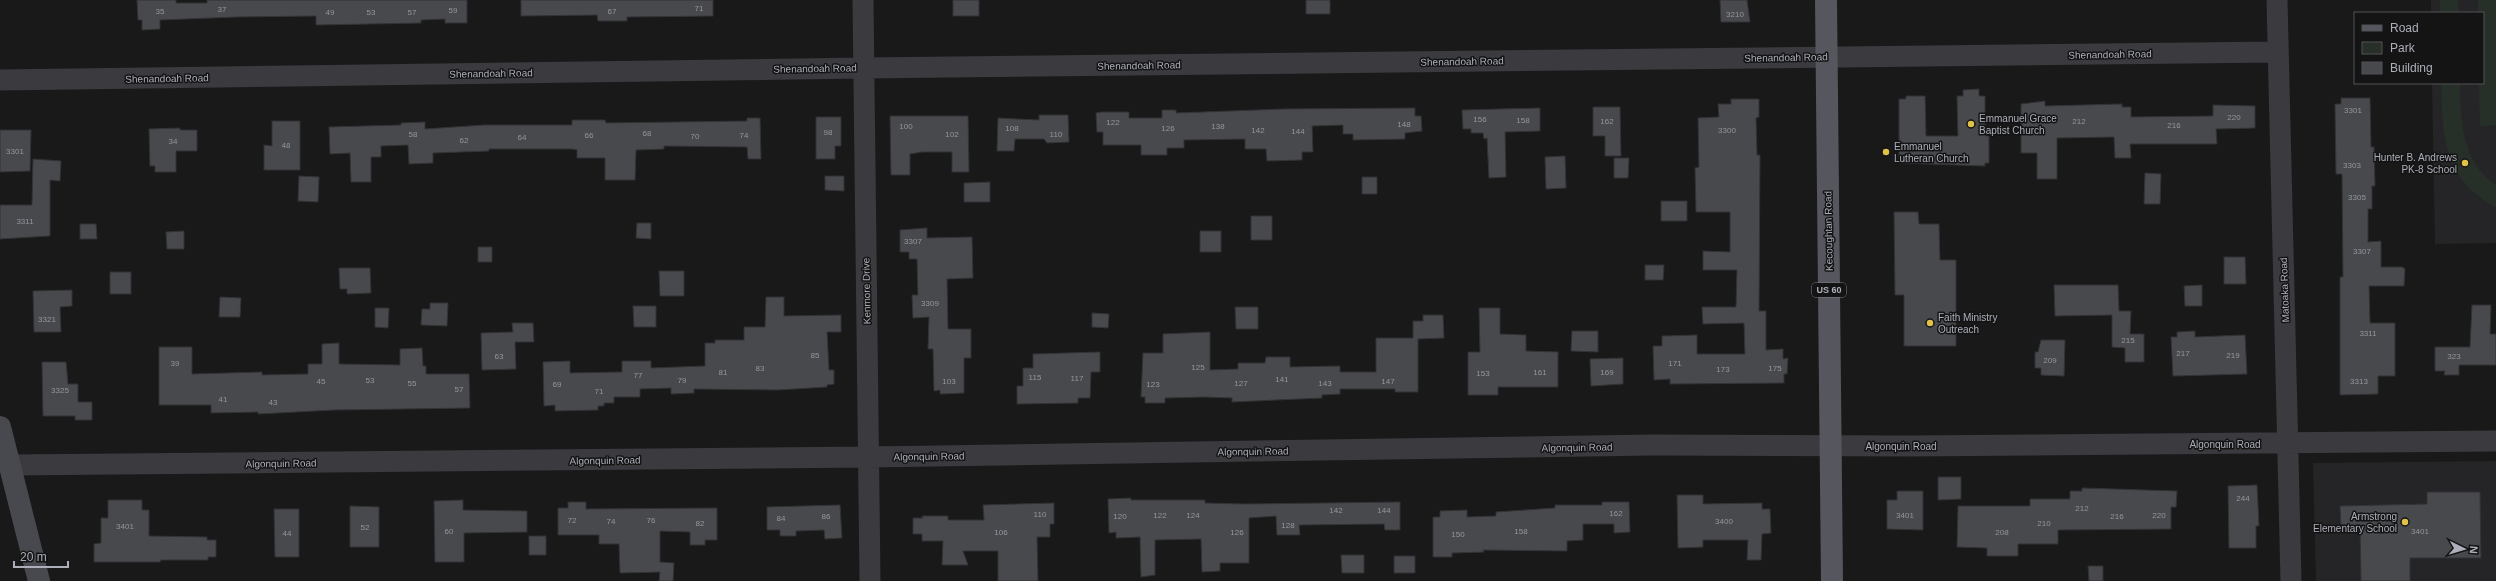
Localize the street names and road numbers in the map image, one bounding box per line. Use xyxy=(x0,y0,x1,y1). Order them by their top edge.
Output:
street label: Shenandoah Road xyxy=(2068,48,2152,61)
street label: Shenandoah Road xyxy=(1744,51,1828,64)
street label: Shenandoah Road xyxy=(1420,55,1504,68)
street label: Shenandoah Road xyxy=(1097,59,1181,72)
street label: Shenandoah Road xyxy=(773,62,857,75)
street label: Shenandoah Road xyxy=(449,67,533,80)
street label: Shenandoah Road xyxy=(125,72,209,85)
street label: Kecoughtan Road xyxy=(1822,191,1835,271)
street label: Kenmore Drive xyxy=(860,257,873,324)
street label: Matoaka Road xyxy=(2278,257,2291,323)
road number: US 60 xyxy=(1812,283,1846,297)
street label: Algonquin Road xyxy=(2189,439,2261,450)
street label: Algonquin Road xyxy=(1541,441,1613,454)
street label: Algonquin Road xyxy=(1865,441,1937,452)
street label: Algonquin Road xyxy=(1217,445,1289,458)
street label: Algonquin Road xyxy=(893,450,965,463)
street label: Algonquin Road xyxy=(569,454,641,467)
street label: Algonquin Road xyxy=(245,457,317,470)

